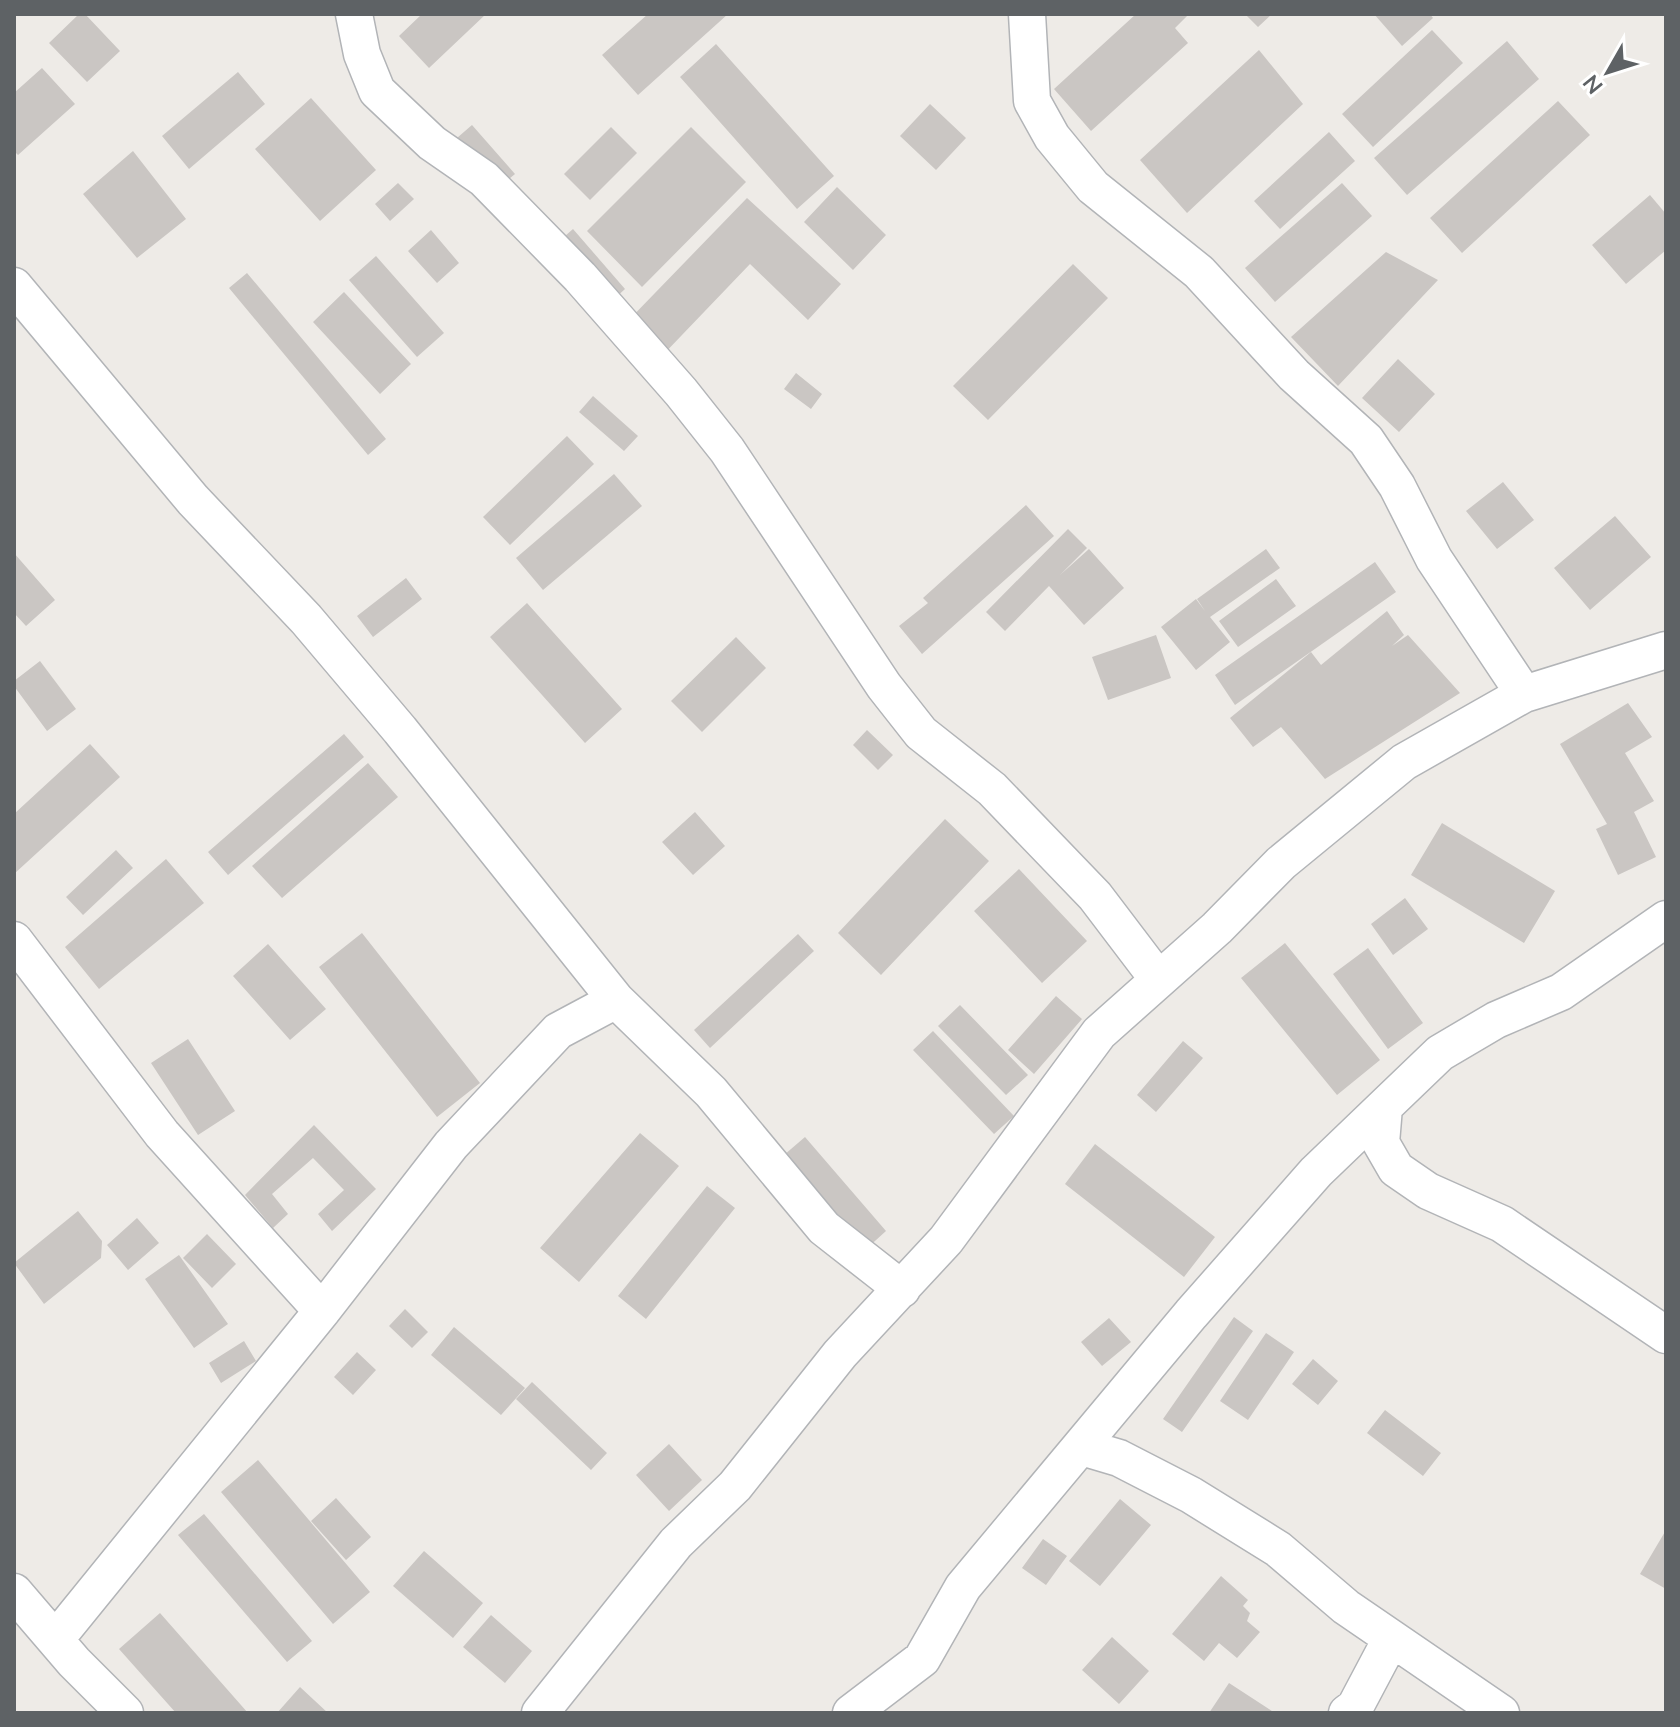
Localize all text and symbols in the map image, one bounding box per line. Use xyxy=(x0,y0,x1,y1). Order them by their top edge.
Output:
north arrow xyxy=(1568,32,1648,112)
text: N xyxy=(1576,69,1609,100)

